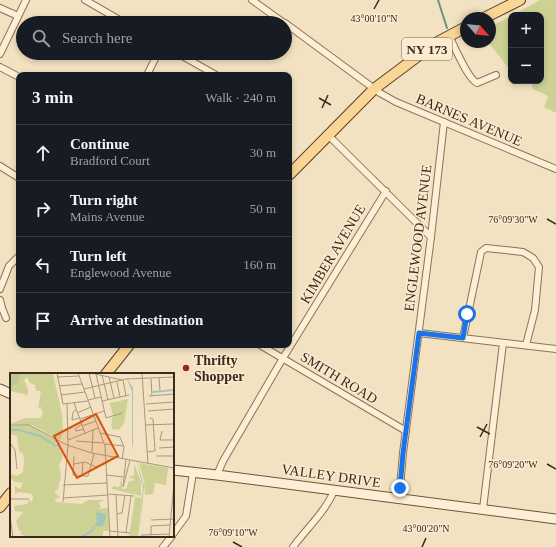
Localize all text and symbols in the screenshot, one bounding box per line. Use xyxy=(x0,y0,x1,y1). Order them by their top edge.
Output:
north arrow xyxy=(460,12,496,48)
map controls xyxy=(508,12,544,84)
button: + xyxy=(508,12,544,48)
text: 43°00'10"N xyxy=(350,13,398,24)
search box xyxy=(16,16,292,60)
icon: search xyxy=(30,27,52,49)
text: Search here xyxy=(62,30,132,46)
road number: NY 173 xyxy=(402,38,452,60)
button: − xyxy=(508,48,544,84)
text: 3 min xyxy=(32,88,73,107)
text: Walk · 240 m xyxy=(205,90,276,105)
street label: BARNES AVENUE xyxy=(414,91,524,149)
text: Continue xyxy=(70,136,129,152)
icon: ahead xyxy=(32,142,54,164)
text: 30 m xyxy=(250,145,276,160)
text: Bradford Court xyxy=(70,153,150,168)
street label: ENGLEWOOD AVENUE xyxy=(402,164,434,312)
text: Turn right xyxy=(70,192,137,208)
icon: right xyxy=(32,198,54,220)
text: 50 m xyxy=(250,201,276,216)
street label: KIMBER AVENUE xyxy=(297,202,369,306)
text: Mains Avenue xyxy=(70,209,145,224)
text: 76°09'30"W xyxy=(488,214,538,225)
text: Turn left xyxy=(70,248,127,264)
icon: left xyxy=(32,254,54,276)
text: 160 m xyxy=(243,257,276,272)
text: Englewood Avenue xyxy=(70,265,171,280)
route start xyxy=(458,305,476,323)
icon: arrive xyxy=(32,310,54,332)
text: Arrive at destination xyxy=(70,312,203,328)
street label: SMITH ROAD xyxy=(298,349,380,407)
place label: Thrifty Shopper xyxy=(194,353,245,384)
marker: Thrifty Shopper xyxy=(181,363,191,373)
inset map xyxy=(10,373,174,537)
text: 76°09'20"W xyxy=(488,459,538,470)
street label: VALLEY DRIVE xyxy=(280,462,382,490)
route end xyxy=(391,479,409,497)
text: 43°00'20"N xyxy=(402,523,450,534)
text: 76°09'10"W xyxy=(208,527,258,538)

